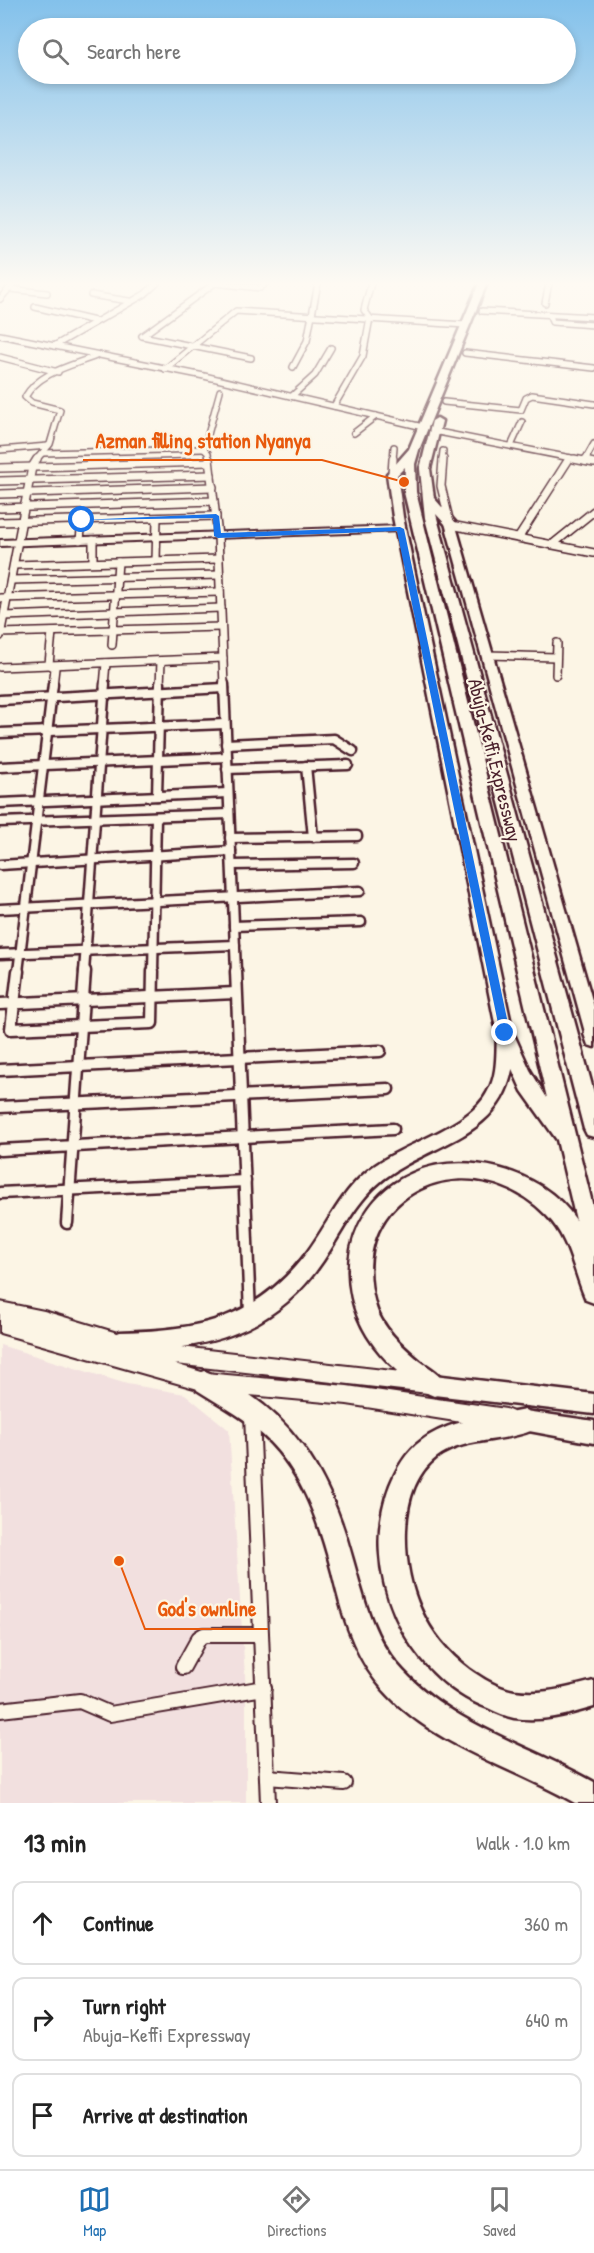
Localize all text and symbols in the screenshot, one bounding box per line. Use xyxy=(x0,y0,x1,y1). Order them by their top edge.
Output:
search box xyxy=(18,18,576,84)
icon: search xyxy=(39,35,72,68)
text: Search here xyxy=(87,36,181,66)
callout: Azman filling station Nyanya xyxy=(83,421,322,460)
text: Azman filling station Nyanya xyxy=(95,426,311,456)
route start xyxy=(68,506,94,532)
street label: Abuja-Keffi Expressway xyxy=(462,675,529,844)
route end xyxy=(491,1019,517,1045)
callout: God's ownline xyxy=(145,1590,268,1629)
text: God's ownline xyxy=(158,1594,257,1623)
text: 13 min xyxy=(24,1825,86,1860)
text: Walk · 1.0 km xyxy=(476,1829,570,1856)
icon: ahead xyxy=(26,1907,59,1940)
text: Continue xyxy=(83,1908,154,1938)
text: 360 m xyxy=(524,1910,568,1937)
text: Turn right xyxy=(83,1991,166,2021)
icon: right xyxy=(26,2003,59,2036)
text: 640 m xyxy=(525,2006,568,2033)
text: Abuja-Keffi Expressway xyxy=(83,2021,251,2048)
icon: arrive xyxy=(26,2099,59,2132)
text: Arrive at destination xyxy=(83,2100,248,2130)
tab: Map xyxy=(78,2183,111,2241)
tab: Directions xyxy=(268,2183,326,2241)
tab: Saved xyxy=(483,2183,516,2241)

